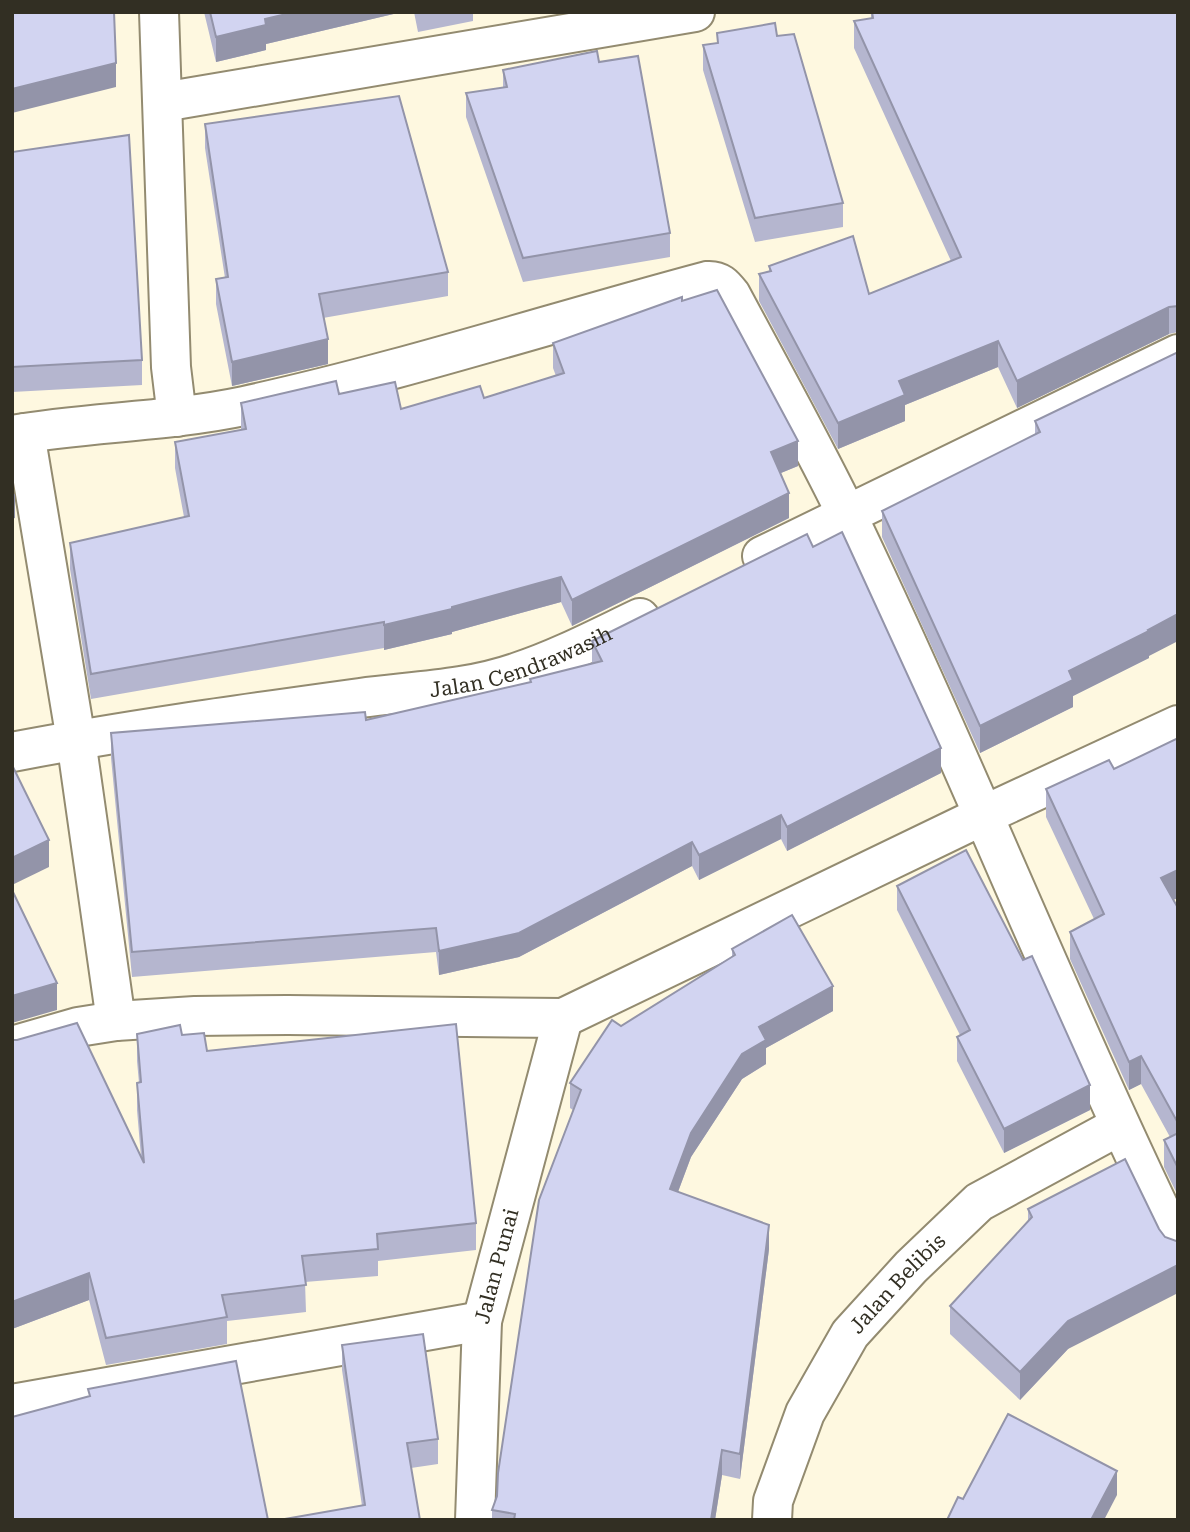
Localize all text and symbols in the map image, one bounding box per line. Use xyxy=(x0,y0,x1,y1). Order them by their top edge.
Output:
street label: Jalan Cendrawasih xyxy=(428,621,616,702)
street label: Jalan Punai xyxy=(470,1206,524,1326)
street label: Jalan Belibis xyxy=(845,1229,950,1338)

